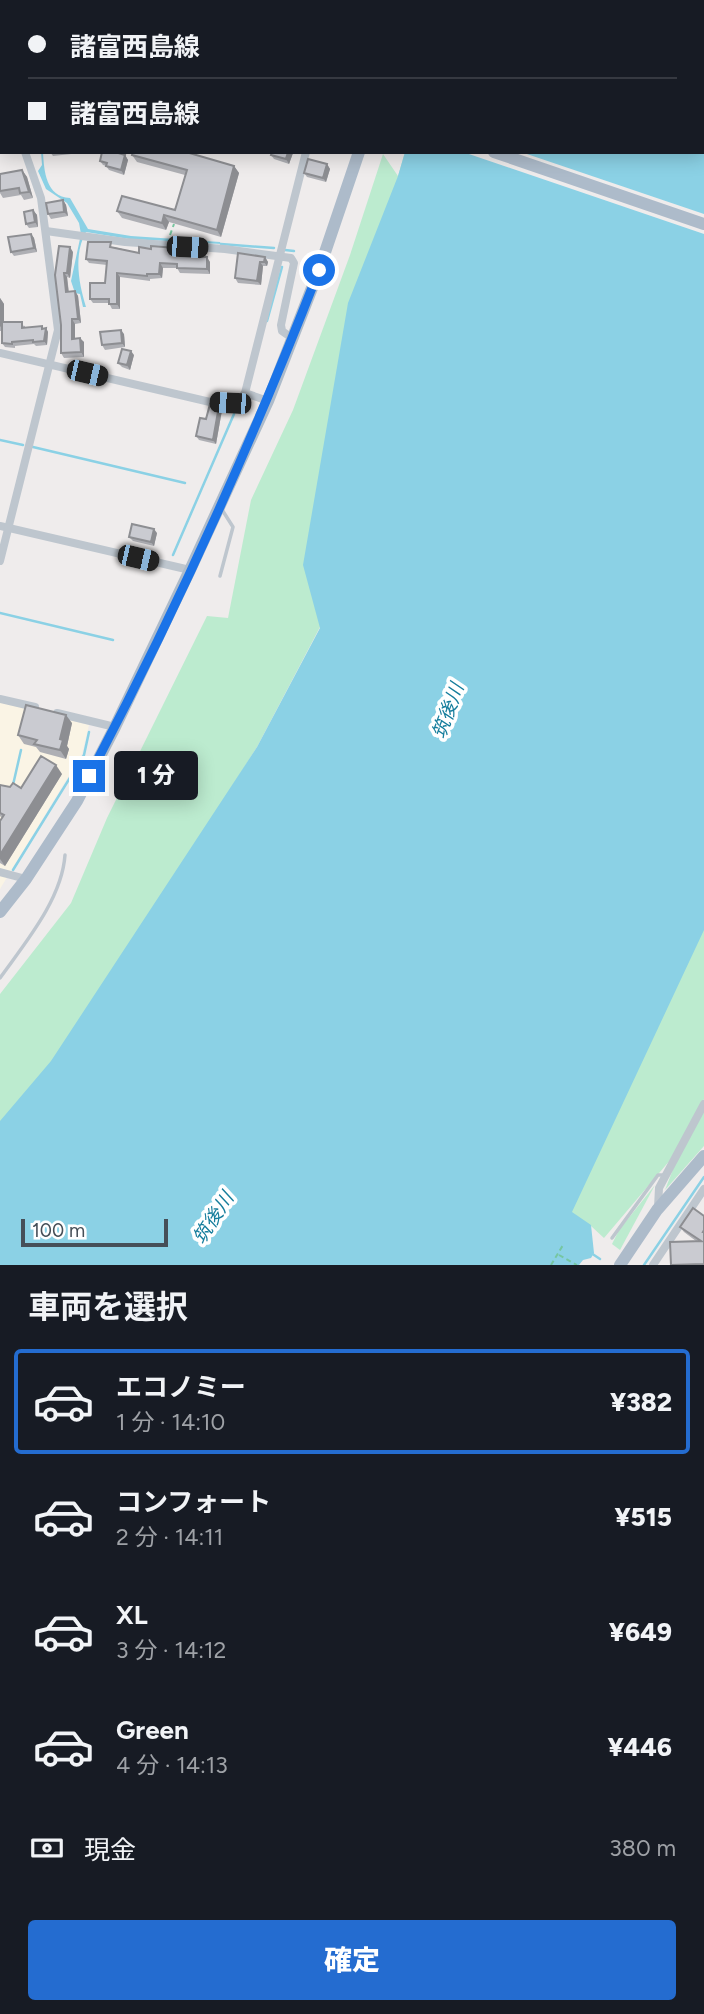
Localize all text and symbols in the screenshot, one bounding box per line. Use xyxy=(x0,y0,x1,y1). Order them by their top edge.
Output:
text: 諸富西島線 xyxy=(70,31,200,63)
text: 諸富西島線 xyxy=(70,98,200,130)
car xyxy=(166,235,209,259)
route start xyxy=(303,254,335,286)
car xyxy=(65,358,110,388)
car xyxy=(209,391,252,415)
car xyxy=(116,543,161,573)
water label: 筑後川 xyxy=(427,678,469,742)
callout: 1 分 xyxy=(114,752,198,800)
route end xyxy=(73,760,105,792)
text: 1 分 xyxy=(137,761,175,789)
water label: 筑後川 xyxy=(188,1186,239,1248)
scale bar xyxy=(21,1216,168,1248)
text: 100 m xyxy=(32,1219,85,1242)
text: 車両を選択 xyxy=(28,1288,188,1326)
icon: car xyxy=(32,1370,95,1433)
text: エコノミー xyxy=(116,1371,246,1403)
text: ¥382 xyxy=(610,1386,672,1418)
text: 1 分 · 14:10 xyxy=(116,1408,225,1436)
icon: car xyxy=(32,1485,95,1548)
text: コンフォート xyxy=(116,1486,271,1518)
text: ¥515 xyxy=(614,1501,672,1533)
text: 2 分 · 14:11 xyxy=(116,1523,223,1551)
text: XL xyxy=(116,1599,148,1631)
icon: car xyxy=(32,1600,95,1663)
text: ¥649 xyxy=(609,1616,672,1648)
text: 3 分 · 14:12 xyxy=(116,1636,226,1664)
text: Green xyxy=(116,1714,189,1746)
icon: car xyxy=(32,1715,95,1778)
text: ¥446 xyxy=(607,1731,672,1763)
text: 4 分 · 14:13 xyxy=(116,1751,228,1779)
icon: cash xyxy=(28,1829,66,1867)
text: 現金 xyxy=(84,1834,136,1866)
text: 380 m xyxy=(609,1834,676,1862)
button: 確定 xyxy=(28,1920,676,2000)

